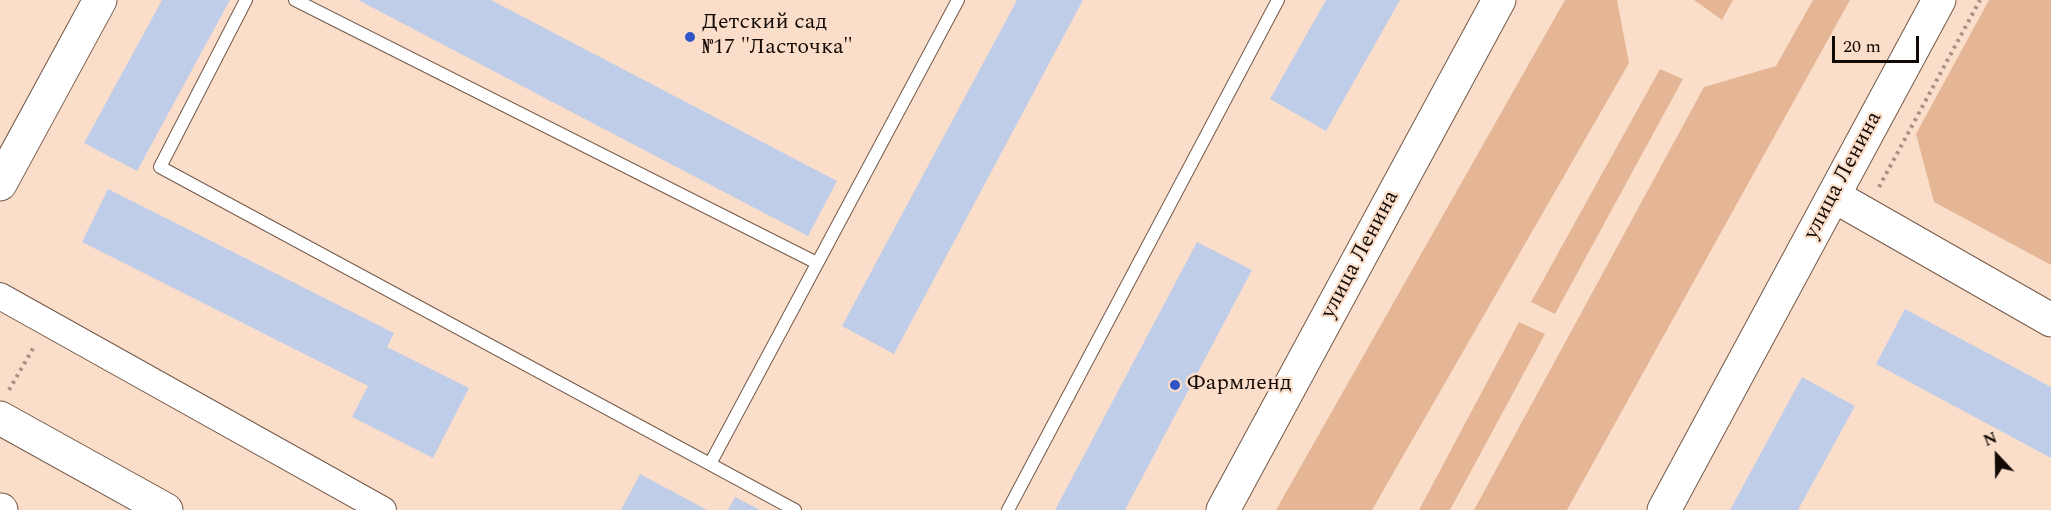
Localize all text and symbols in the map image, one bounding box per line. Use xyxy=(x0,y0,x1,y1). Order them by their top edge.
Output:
place label: Детский сад №17 "Ласточка" xyxy=(702,11,853,62)
scale bar xyxy=(1835,24,1922,62)
marker: Детский сад №17 "Ласточка" xyxy=(683,30,697,44)
text: 20 m xyxy=(1843,33,1881,60)
street label: улица Ленина xyxy=(1799,107,1889,245)
street label: улица Ленина xyxy=(1316,186,1406,324)
place label: Фармленд xyxy=(1187,372,1292,398)
marker: Фармленд xyxy=(1168,378,1182,392)
north arrow xyxy=(1967,426,2027,486)
text: N xyxy=(1980,426,2001,453)

